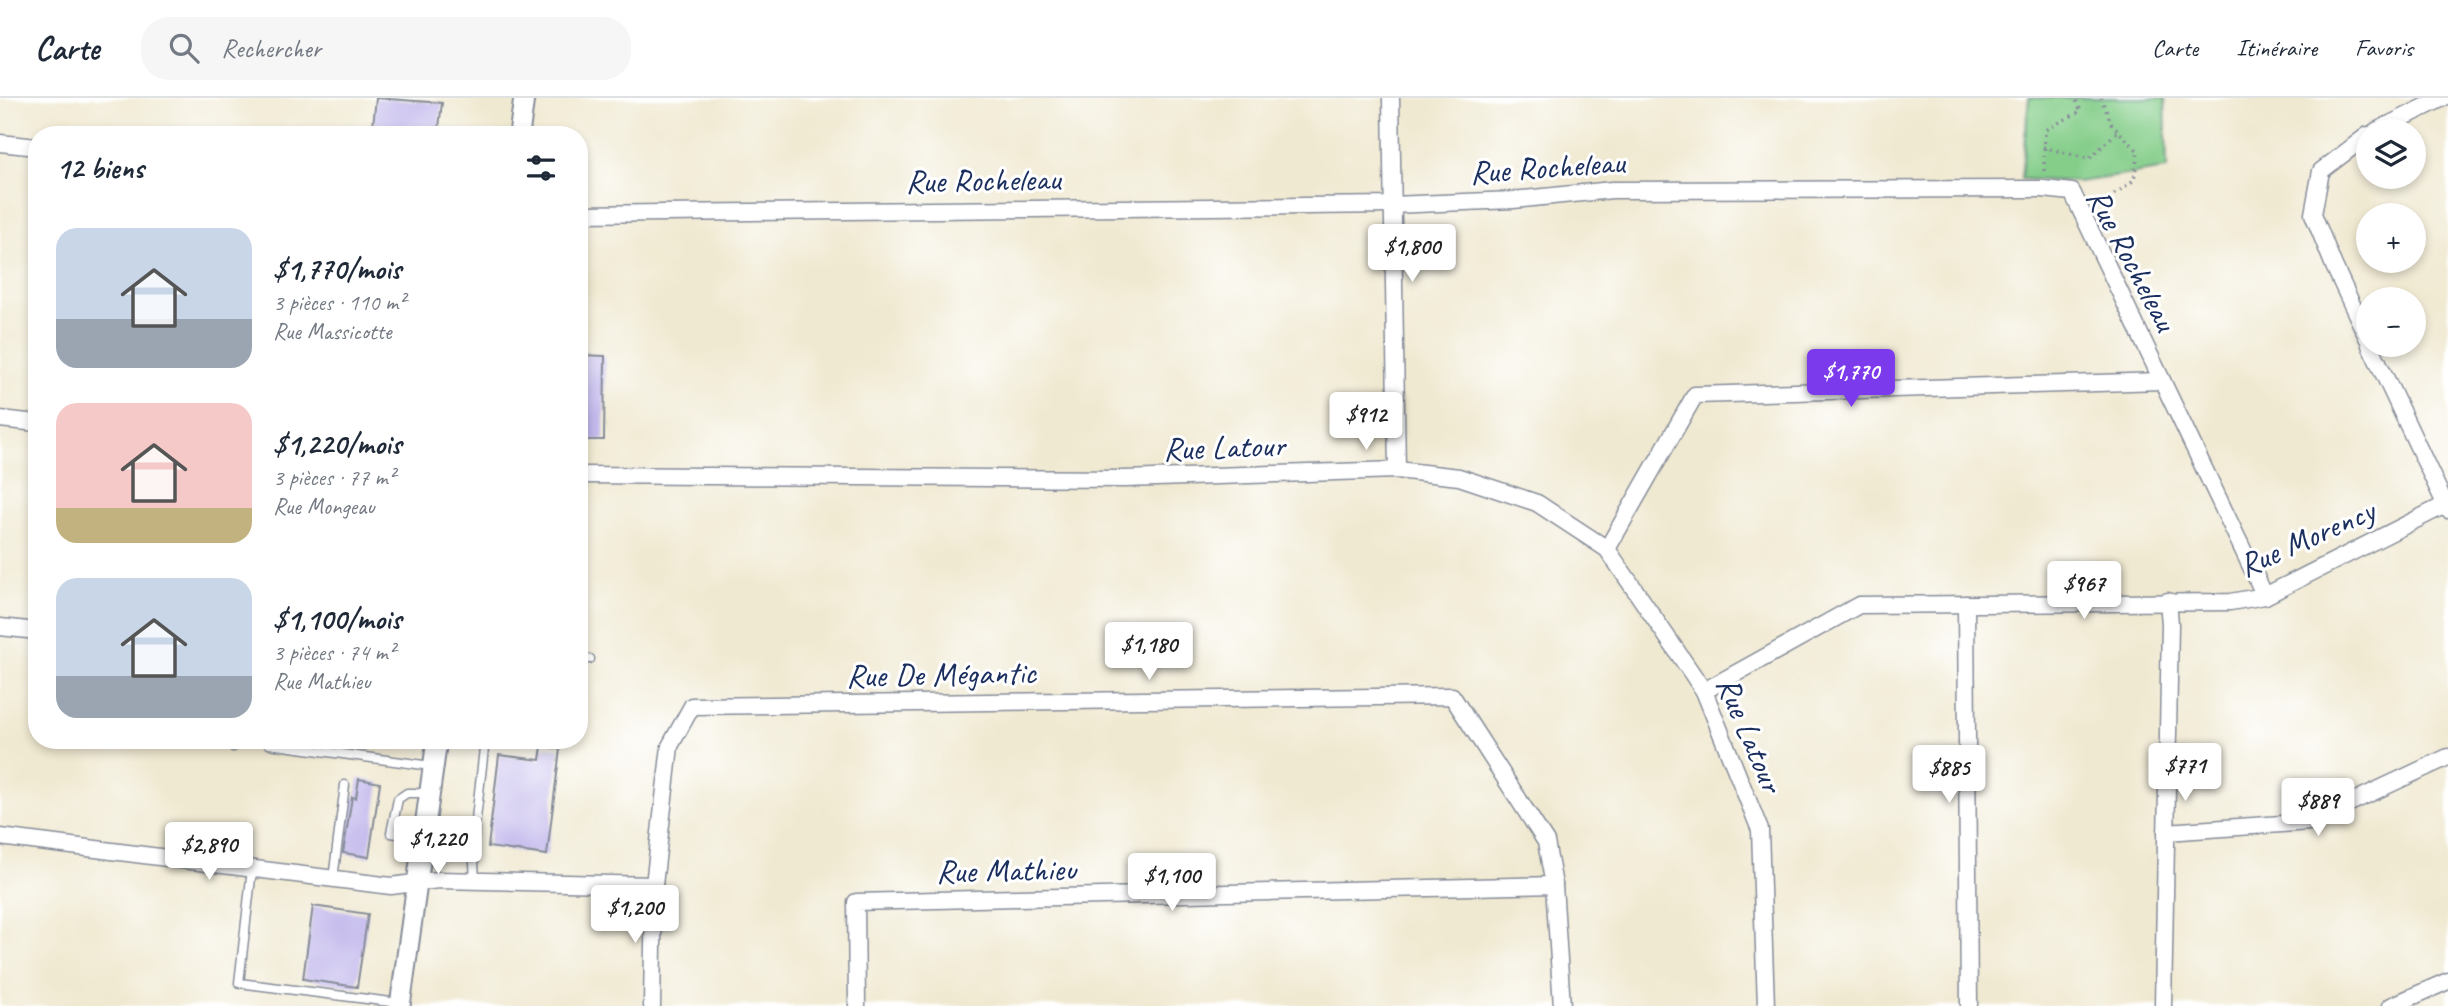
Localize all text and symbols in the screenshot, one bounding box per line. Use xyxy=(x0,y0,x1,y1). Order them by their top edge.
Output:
search box xyxy=(141,17,631,80)
text: Carte xyxy=(35,27,99,69)
icon: search xyxy=(165,29,203,67)
text: Rechercher xyxy=(221,32,321,65)
text: Carte xyxy=(2152,33,2198,63)
text: Itinéraire xyxy=(2236,33,2317,63)
text: Favoris xyxy=(2355,33,2413,63)
map controls xyxy=(2356,119,2426,357)
button: layers xyxy=(2356,119,2426,189)
street label: Rue Rocheleau xyxy=(1468,141,1628,193)
text: 12 biens xyxy=(56,149,144,187)
icon: filters xyxy=(522,149,560,187)
street label: Rue Rocheleau xyxy=(905,158,1063,202)
street label: Rue Rocheleau xyxy=(2077,181,2188,339)
button: + xyxy=(2356,203,2426,273)
pin: $1,800 xyxy=(1355,225,1469,284)
text: $1,800 xyxy=(1384,232,1440,261)
text: $1,770/mois xyxy=(273,250,401,288)
icon: home xyxy=(112,256,196,340)
button: − xyxy=(2356,287,2426,357)
text: 3 pièces · 110 m² xyxy=(273,288,405,317)
text: Rue Massicotte xyxy=(273,317,392,346)
pin: $1,770 xyxy=(1794,350,1908,409)
text: $1,770 xyxy=(1823,357,1879,386)
pin: $912 xyxy=(1325,392,1407,452)
text: $912 xyxy=(1345,400,1387,429)
street label: Rue Latour xyxy=(1162,424,1288,470)
text: $1,220/mois xyxy=(273,425,401,463)
icon: home xyxy=(112,431,196,515)
text: 3 pièces · 77 m² xyxy=(273,463,395,492)
street label: Rue Morency xyxy=(2232,488,2383,586)
text: Rue Mongeau xyxy=(273,492,375,521)
pin: $967 xyxy=(2043,561,2125,621)
text: $967 xyxy=(2063,569,2105,598)
text: $1,100/mois xyxy=(273,600,401,638)
icon: home xyxy=(112,606,196,690)
pin: $1,180 xyxy=(1092,622,1206,682)
text: $1,180 xyxy=(1121,630,1177,659)
text: 3 pièces · 74 m² xyxy=(273,638,395,667)
street label: Rue De Mégantic xyxy=(846,651,1039,697)
text: Rue Mathieu xyxy=(273,667,371,696)
street label: Rue Latour xyxy=(1707,670,1794,801)
pin: $771 xyxy=(2144,744,2226,803)
pin: $885 xyxy=(1908,746,1990,805)
text: $771 xyxy=(2164,751,2206,780)
text: $885 xyxy=(1928,753,1970,782)
pin: $889 xyxy=(2277,778,2359,838)
text: $889 xyxy=(2297,786,2339,815)
pin: $1,220 xyxy=(381,816,495,876)
pin: $2,890 xyxy=(152,822,266,882)
text: $1,220 xyxy=(410,824,466,853)
text: $2,890 xyxy=(181,830,237,859)
street label: Rue Mathieu xyxy=(936,848,1078,892)
pin: $1,100 xyxy=(1115,854,1229,913)
text: $1,100 xyxy=(1144,861,1200,890)
pin: $1,200 xyxy=(578,886,692,945)
text: $1,200 xyxy=(607,893,663,922)

